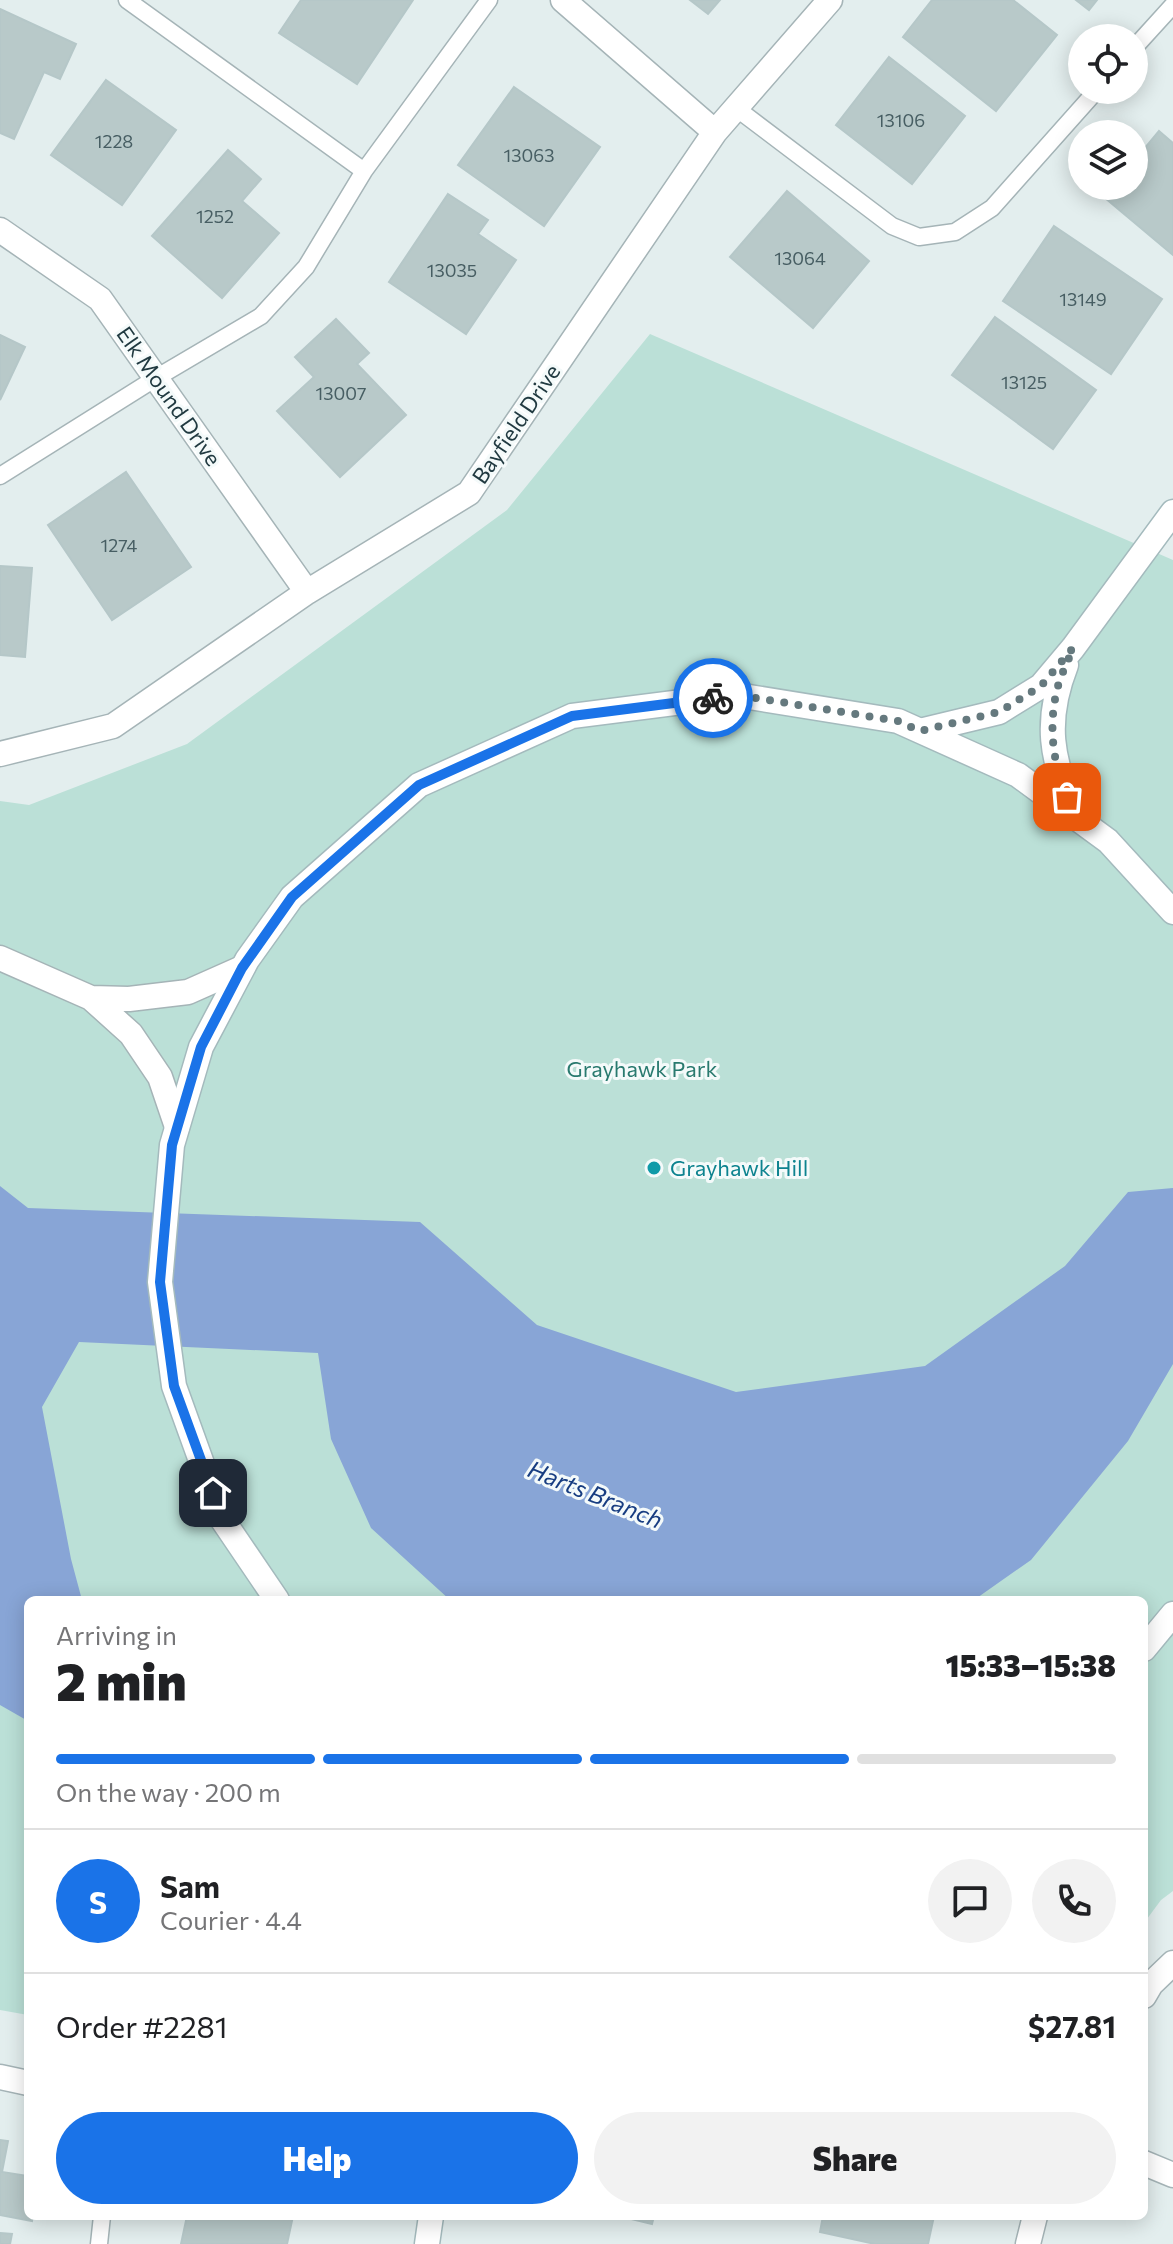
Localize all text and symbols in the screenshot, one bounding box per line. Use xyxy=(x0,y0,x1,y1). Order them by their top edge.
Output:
map controls xyxy=(1068,24,1148,200)
button: locate xyxy=(1068,24,1148,104)
house number: 13106 xyxy=(877,109,925,131)
button: layers xyxy=(1068,120,1148,200)
house number: 1228 xyxy=(95,130,133,152)
house number: 13063 xyxy=(504,144,554,166)
house number: 1252 xyxy=(196,205,234,227)
house number: 13064 xyxy=(774,247,826,269)
house number: 13035 xyxy=(427,259,477,281)
house number: 13149 xyxy=(1059,288,1107,310)
street label: Elk Mound Drive xyxy=(111,321,227,471)
street label: Bayfield Drive xyxy=(466,359,565,489)
house number: 13125 xyxy=(1001,371,1047,393)
house number: 13007 xyxy=(316,382,366,404)
house number: 1274 xyxy=(101,534,138,556)
courier xyxy=(673,658,753,738)
icon: bike xyxy=(691,676,735,720)
pin xyxy=(1033,763,1101,831)
icon: bag xyxy=(1045,775,1089,819)
park label: Grayhawk Park xyxy=(567,1055,718,1082)
place label: Grayhawk Hill xyxy=(670,1154,808,1181)
marker: Grayhawk Hill xyxy=(645,1159,663,1177)
water label: Harts Branch xyxy=(524,1454,667,1534)
pin xyxy=(179,1459,247,1527)
icon: home xyxy=(191,1471,235,1515)
text: Arriving in xyxy=(56,1619,177,1650)
text: 15:33–15:38 xyxy=(946,1646,1116,1683)
text: 2 min xyxy=(56,1648,187,1712)
text: On the way · 200 m xyxy=(56,1776,281,1807)
button: chat xyxy=(928,1859,1012,1943)
button: phone xyxy=(1032,1859,1116,1943)
text: Sam xyxy=(160,1867,220,1904)
text: S xyxy=(89,1883,107,1920)
text: Courier · 4.4 xyxy=(160,1904,302,1935)
text: Order #2281 xyxy=(56,2007,228,2044)
text: $27.81 xyxy=(1028,2007,1116,2044)
button: Help xyxy=(56,2112,578,2204)
button: Share xyxy=(594,2112,1116,2204)

